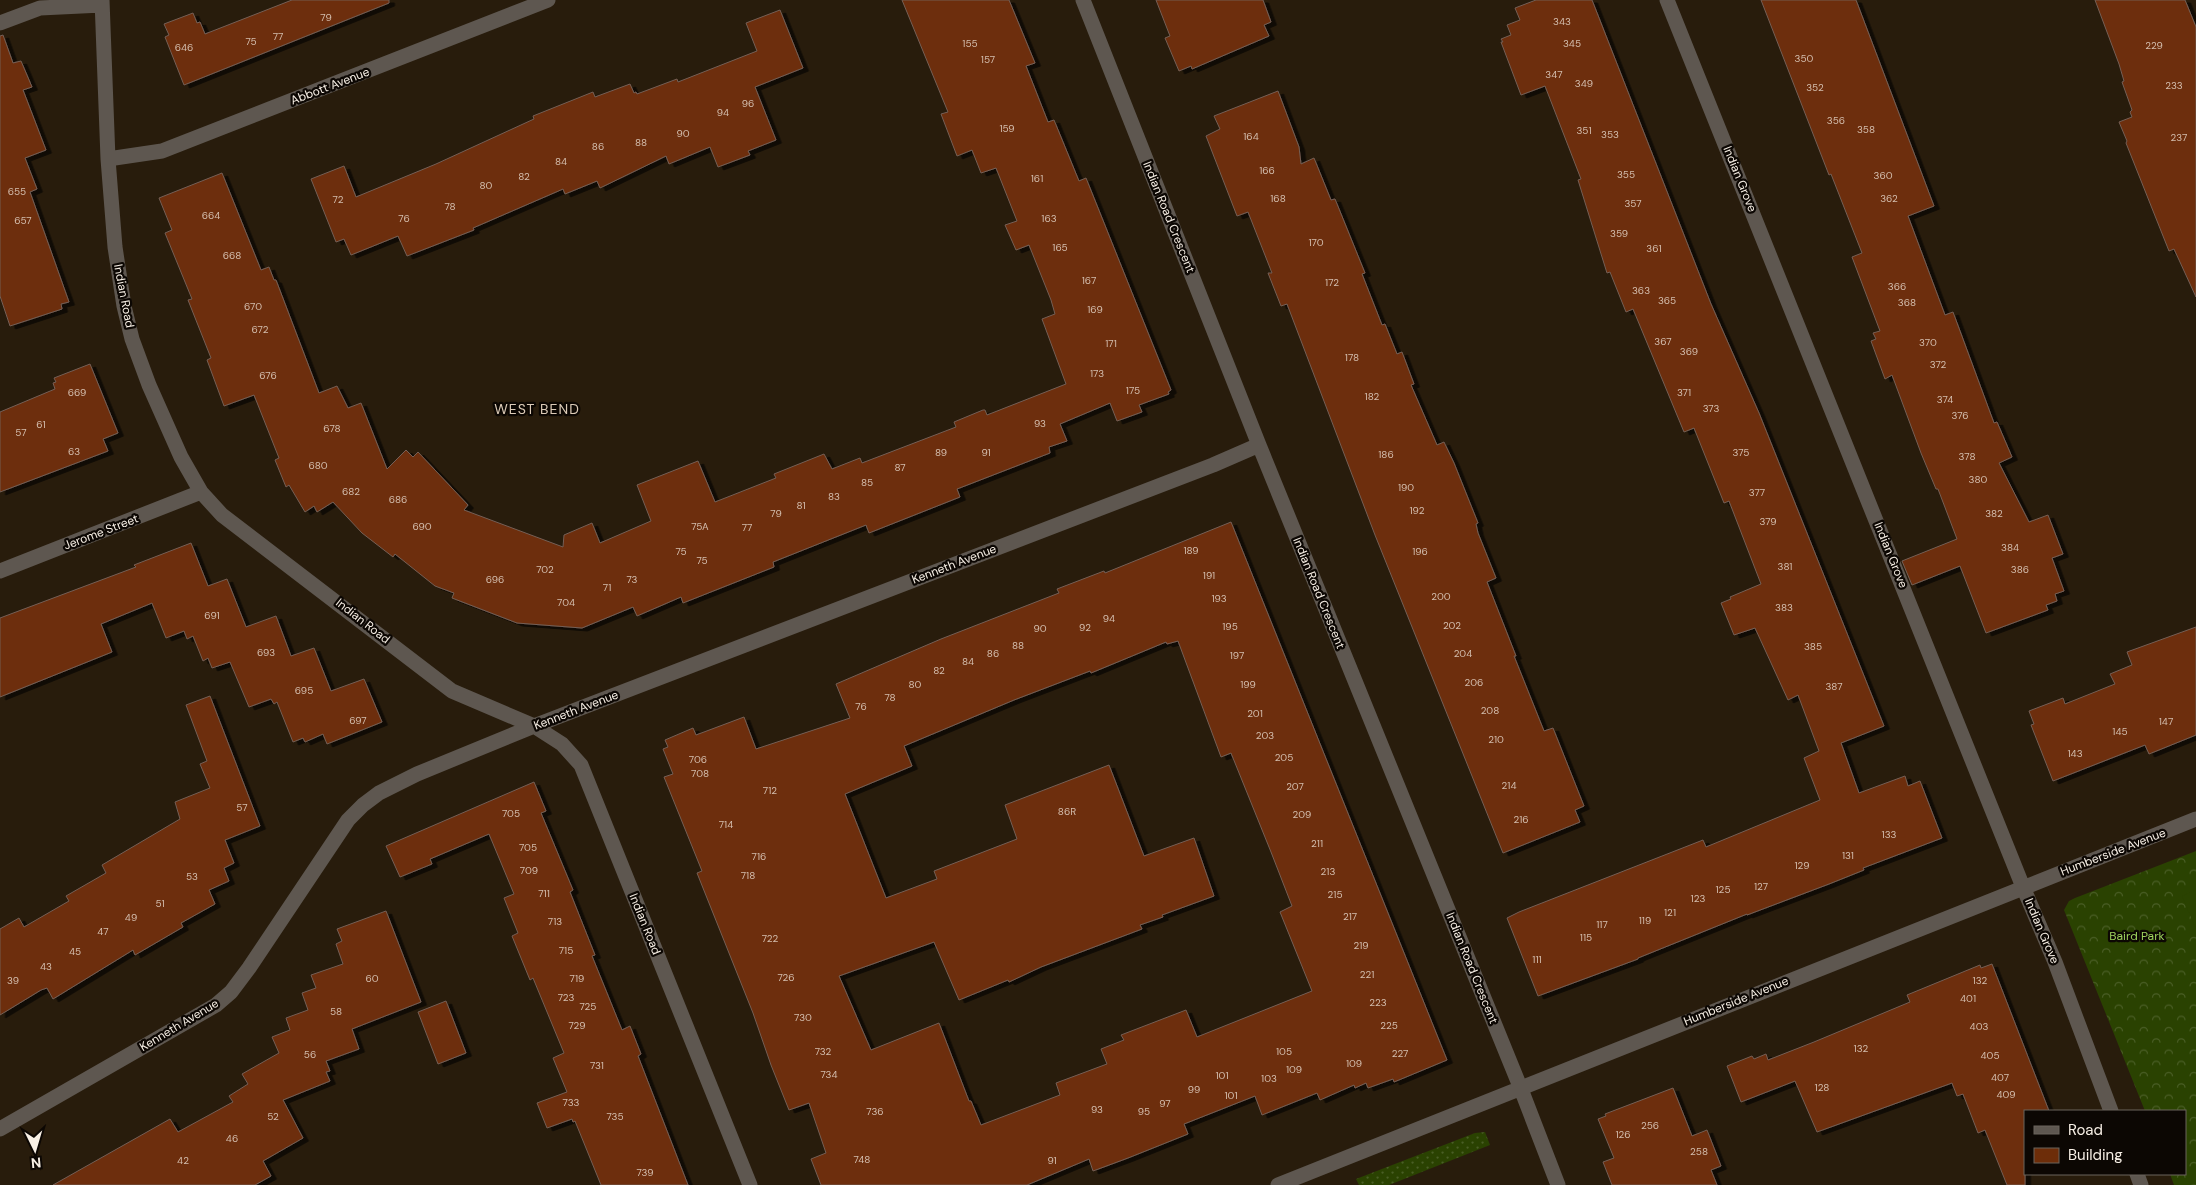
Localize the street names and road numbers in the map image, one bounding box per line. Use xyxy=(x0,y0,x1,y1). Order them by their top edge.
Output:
street label: Abbott Avenue xyxy=(288,64,372,108)
street label: Indian Grove xyxy=(1720,144,1761,214)
street label: Indian Road Crescent xyxy=(1139,159,1199,275)
street label: Indian Road xyxy=(110,263,138,329)
street label: Jerome Street xyxy=(61,510,141,554)
street label: Indian Grove xyxy=(1871,520,1912,590)
street label: Indian Road Crescent xyxy=(1289,535,1349,651)
street label: Kenneth Avenue xyxy=(909,540,999,587)
street label: Indian Road xyxy=(333,595,393,647)
street label: Kenneth Avenue xyxy=(531,686,621,733)
street label: Humberside Avenue xyxy=(2058,824,2168,879)
street label: Indian Road xyxy=(625,891,665,957)
street label: Indian Grove xyxy=(2021,896,2063,966)
street label: Indian Road Crescent xyxy=(1442,910,1502,1026)
street label: Humberside Avenue xyxy=(1681,973,1791,1029)
street label: Kenneth Avenue xyxy=(137,995,222,1055)

